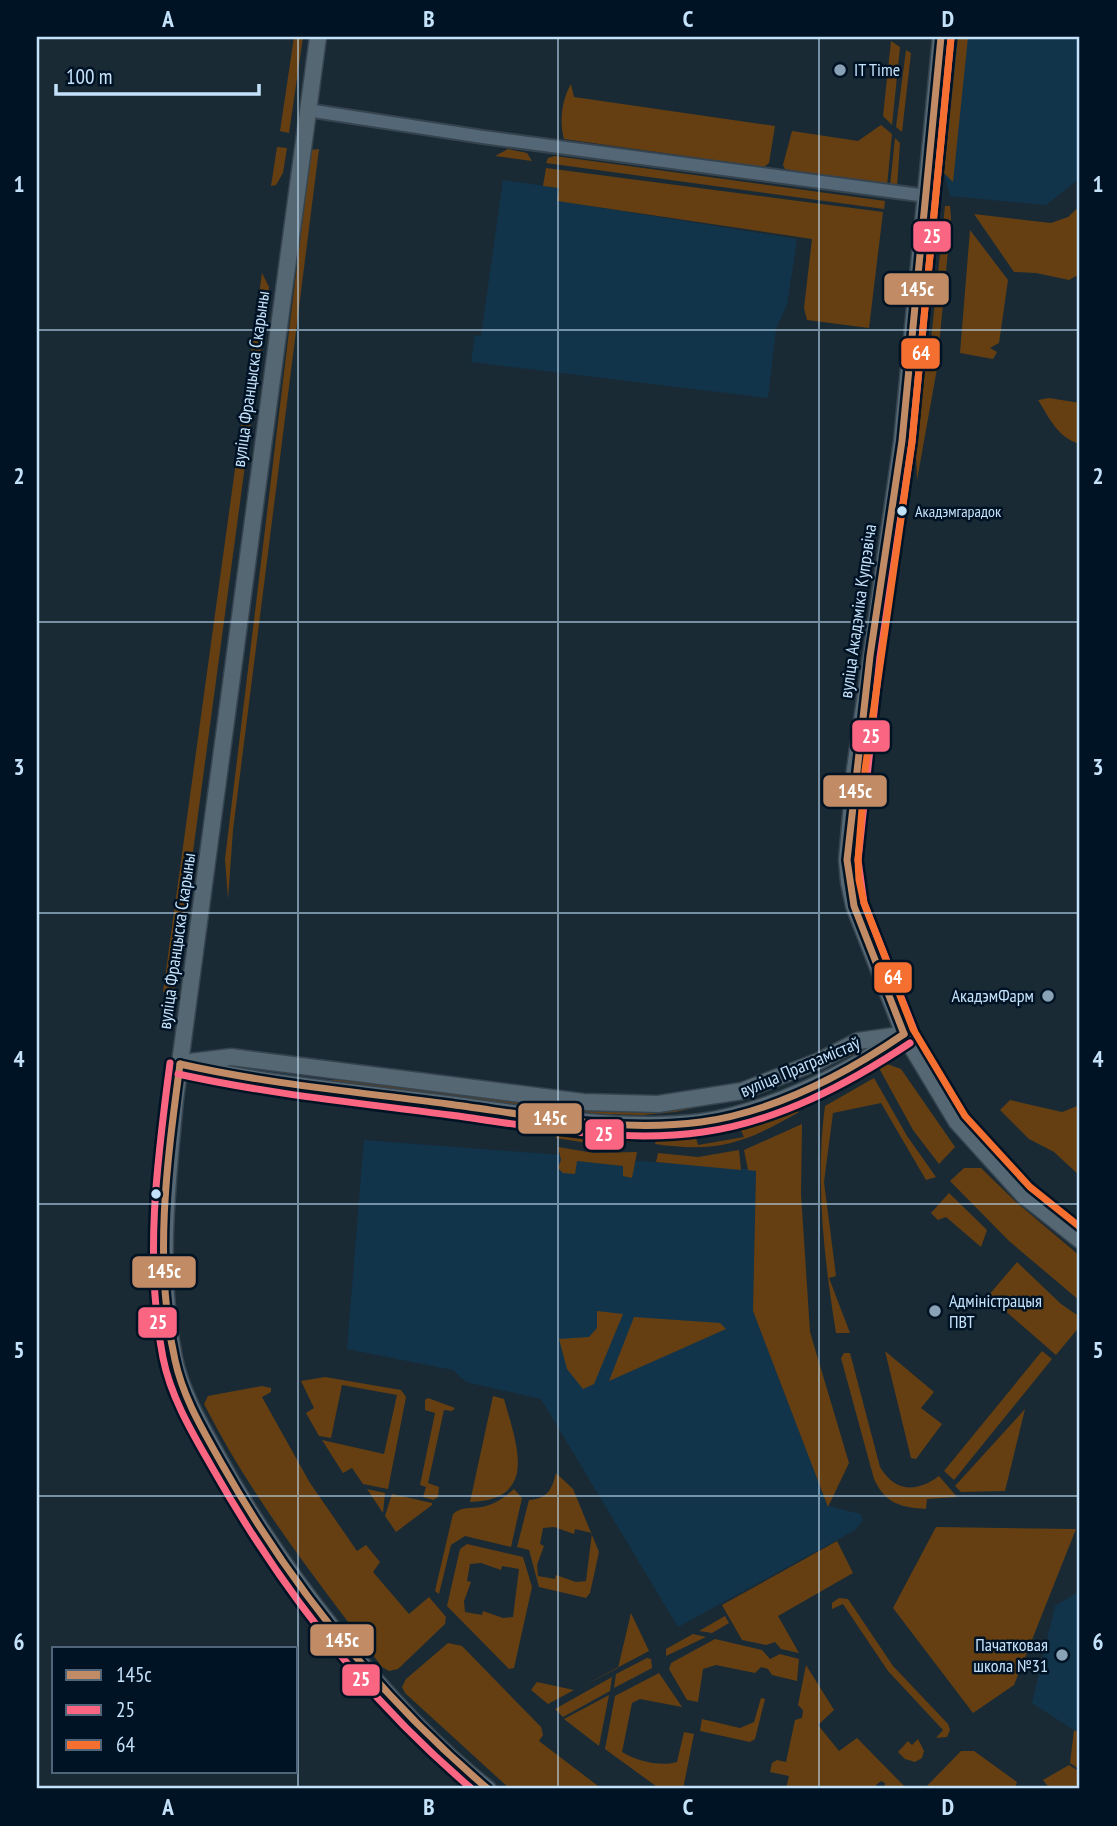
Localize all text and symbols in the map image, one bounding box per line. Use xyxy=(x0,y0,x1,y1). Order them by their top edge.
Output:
text: A xyxy=(161,4,174,33)
text: B xyxy=(423,4,435,33)
text: C xyxy=(683,4,694,33)
text: D xyxy=(942,4,954,33)
scale bar xyxy=(56,52,259,96)
place label: IT Time xyxy=(854,58,900,81)
marker: IT Time xyxy=(832,62,848,78)
text: 100 m xyxy=(66,63,112,90)
text: 1 xyxy=(14,169,25,198)
text: 1 xyxy=(1093,169,1104,198)
line badge: 25 xyxy=(912,220,952,253)
text: 25 xyxy=(923,224,941,248)
line badge: 145с xyxy=(883,272,950,306)
text: 145с xyxy=(900,277,934,301)
street label: вуліца Францыска Скарыны xyxy=(227,289,274,469)
line badge: 64 xyxy=(900,337,941,370)
text: 64 xyxy=(912,341,930,365)
text: 2 xyxy=(14,461,25,490)
text: 2 xyxy=(1093,461,1104,490)
place label: Акадэмгарадок xyxy=(915,501,1002,521)
marker: Акадэмгарадок xyxy=(895,504,909,518)
street label: вуліца Акадэміка Купрэвіча xyxy=(834,523,881,699)
line badge: 25 xyxy=(851,719,891,753)
text: 25 xyxy=(862,724,880,748)
text: 3 xyxy=(14,752,25,781)
text: 3 xyxy=(1093,752,1104,781)
line badge: 145с xyxy=(822,774,888,808)
text: 145с xyxy=(838,779,872,803)
street label: вуліца Францыска Скарыны xyxy=(153,851,200,1031)
line badge: 64 xyxy=(873,961,913,994)
text: 64 xyxy=(884,965,902,989)
place label: АкадэмФарм xyxy=(952,984,1034,1007)
marker: АкадэмФарм xyxy=(1040,988,1056,1004)
street label: вуліца Праграмістаў xyxy=(736,1031,863,1102)
text: 4 xyxy=(14,1044,25,1073)
text: 4 xyxy=(1093,1044,1104,1073)
line badge: 145с xyxy=(517,1102,583,1135)
text: 145с xyxy=(533,1106,567,1130)
line badge: 25 xyxy=(584,1118,625,1151)
text: 25 xyxy=(595,1122,613,1146)
unlabelled marker xyxy=(149,1187,163,1201)
line badge: 145с xyxy=(131,1255,197,1289)
text: 145с xyxy=(147,1259,181,1283)
place label: Адміністрацыя ПВТ xyxy=(949,1289,1042,1333)
marker: Адміністрацыя ПВТ xyxy=(927,1303,943,1319)
line badge: 25 xyxy=(137,1306,178,1339)
text: 25 xyxy=(149,1310,167,1334)
text: 5 xyxy=(14,1335,25,1364)
text: 5 xyxy=(1093,1335,1104,1364)
line badge: 145с xyxy=(309,1623,375,1657)
text: 6 xyxy=(14,1627,25,1656)
text: 6 xyxy=(1093,1627,1104,1656)
text: 145с xyxy=(325,1628,359,1652)
place label: Пачатковая школа №31 xyxy=(973,1633,1048,1677)
legend xyxy=(52,1647,298,1773)
marker: Пачатковая школа №31 xyxy=(1054,1647,1070,1663)
text: 145с xyxy=(116,1661,152,1688)
line badge: 25 xyxy=(341,1663,381,1697)
text: 25 xyxy=(352,1667,370,1691)
text: 25 xyxy=(116,1696,135,1723)
text: 64 xyxy=(116,1731,135,1758)
text: A xyxy=(161,1792,174,1821)
text: B xyxy=(423,1792,435,1821)
text: C xyxy=(683,1792,694,1821)
text: D xyxy=(942,1792,954,1821)

